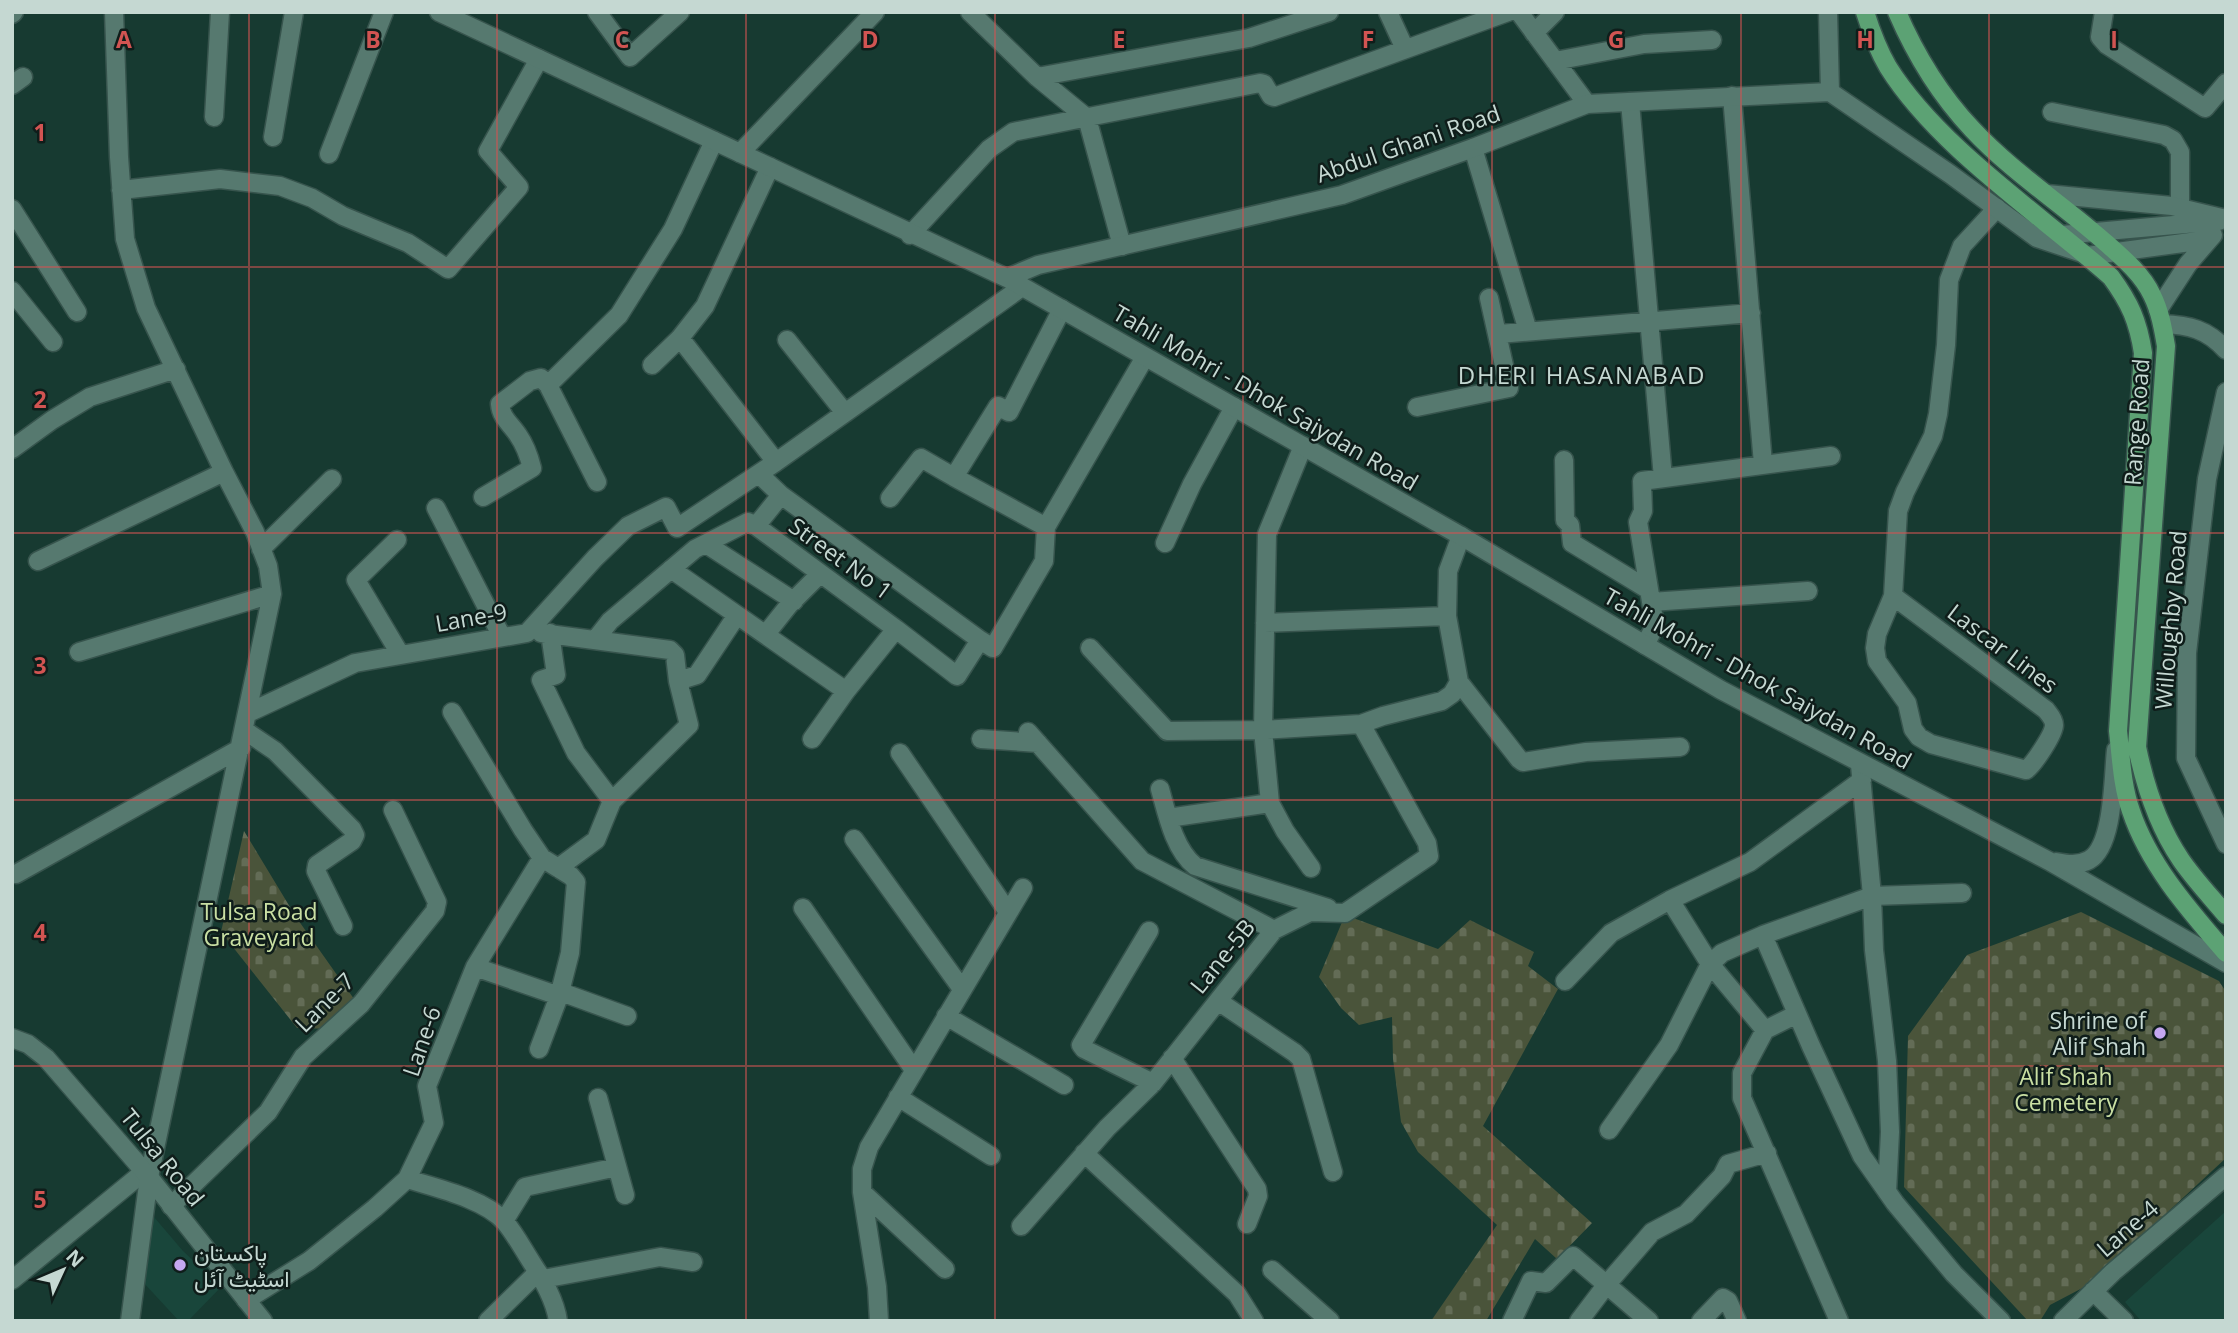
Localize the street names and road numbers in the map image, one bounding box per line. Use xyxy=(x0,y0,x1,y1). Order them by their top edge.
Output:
street label: Abdul Ghani Road xyxy=(1312,96,1504,190)
street label: Tahli Mohri - Dhok Saiydan Road xyxy=(1108,296,1424,498)
street label: Range Road xyxy=(2116,357,2156,487)
street label: Street No 1 xyxy=(783,510,899,606)
street label: Willoughby Road xyxy=(2146,529,2194,711)
street label: Tahli Mohri - Dhok Saiydan Road xyxy=(1598,580,1918,776)
street label: Lane-9 xyxy=(433,595,509,639)
street label: Lascar Lines xyxy=(1941,596,2065,700)
street label: Lane-5B xyxy=(1182,912,1262,1000)
street label: Lane-7 xyxy=(287,965,361,1039)
street label: Lane-6 xyxy=(394,1002,448,1080)
street label: Tulsa Road xyxy=(114,1101,212,1213)
street label: Lane-4 xyxy=(2089,1192,2165,1264)

